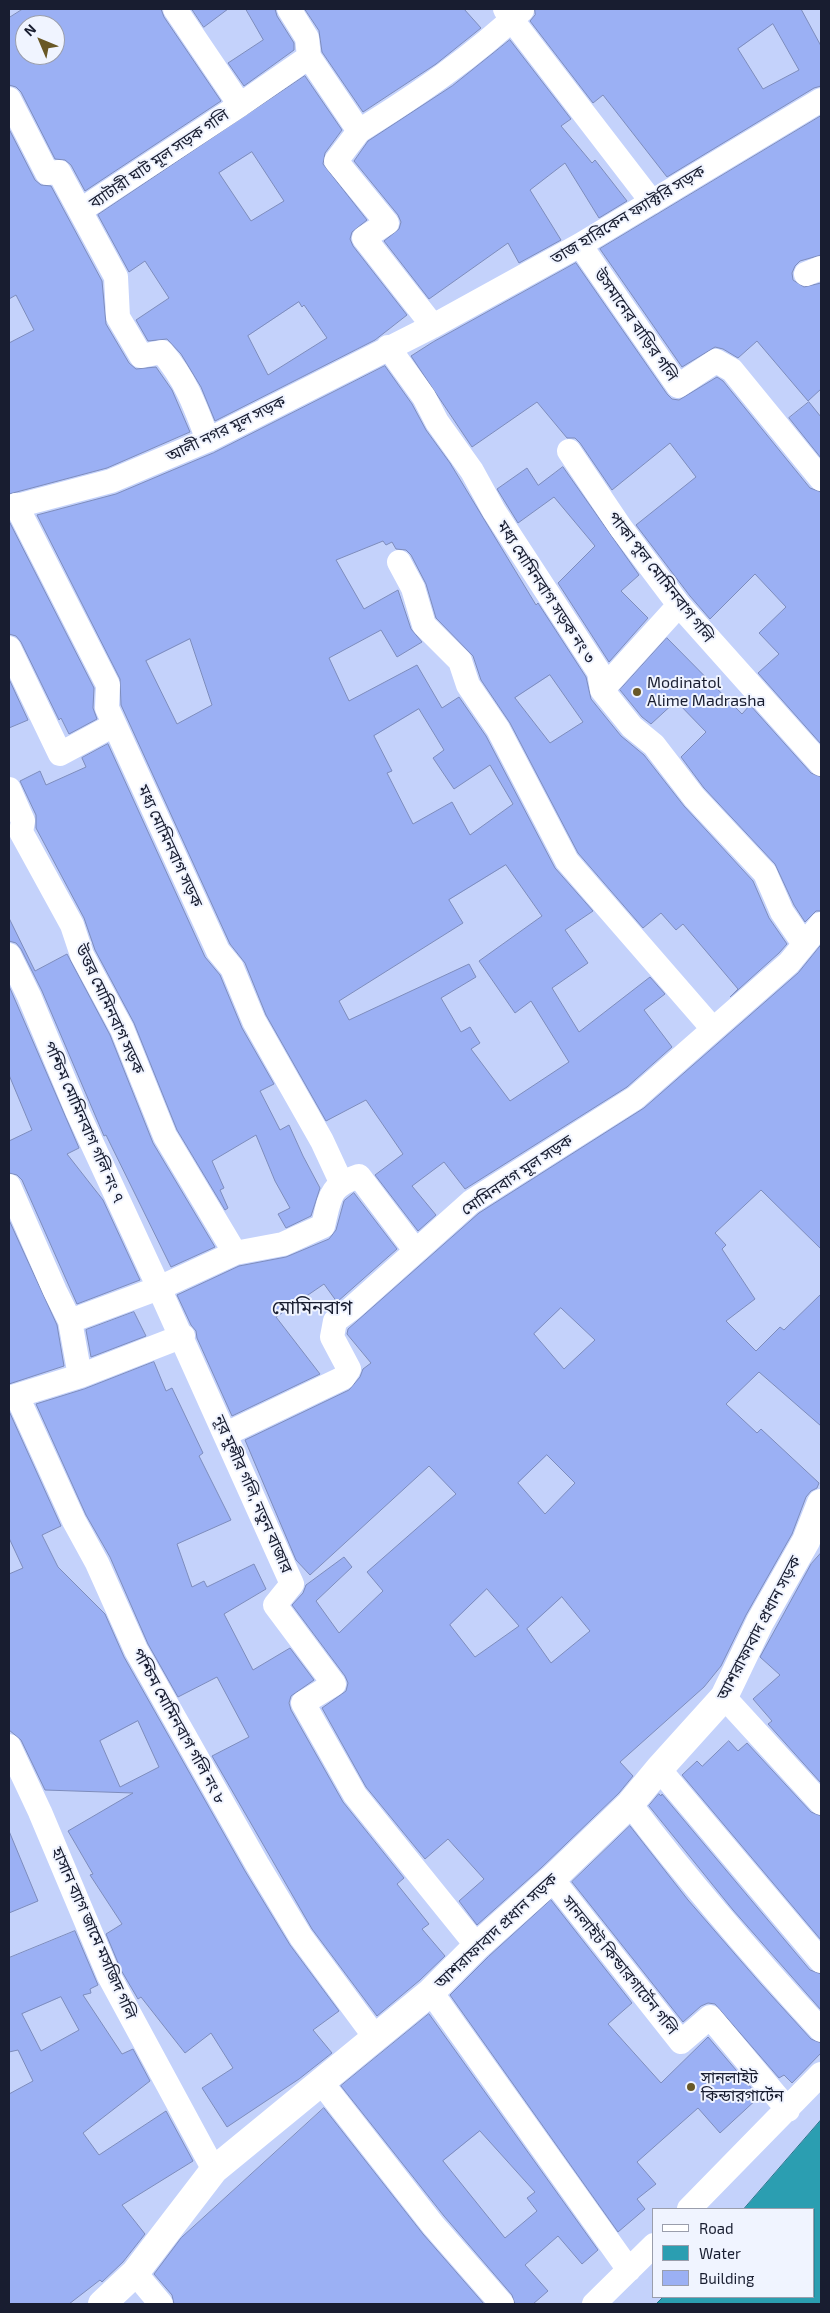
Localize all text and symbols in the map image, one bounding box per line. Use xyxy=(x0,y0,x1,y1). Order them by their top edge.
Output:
north arrow xyxy=(15,15,65,65)
text: N xyxy=(20,20,39,39)
street label: ব্যাটারী ঘাট মূল সড়ক গলি xyxy=(86,105,232,213)
street label: তাজ হারিকেন ফ্যাক্টরি সড়ক xyxy=(547,161,709,269)
street label: উসমানের বাড়ির গলি xyxy=(590,265,682,385)
street label: আলী নগর মূল সড়ক xyxy=(163,392,289,466)
street label: পাকা পুল মোমিনবাগ গলি xyxy=(604,508,718,646)
street label: মধ্য মোমিনবাগ সড়ক নং ৩ xyxy=(493,517,599,667)
place label: Modinatol Alime Madrasha xyxy=(647,673,765,711)
marker: Modinatol Alime Madrasha xyxy=(631,686,643,698)
street label: মধ্য মোমিনবাগ সড়ক xyxy=(133,782,207,910)
street label: উত্তর মোমিনবাগ সড়ক xyxy=(71,941,149,1077)
street label: পশ্চিম মোমিনবাগ গলি নং ৭ xyxy=(40,1038,128,1206)
street label: মোমিনবাগ মূল সড়ক xyxy=(458,1131,576,1219)
district label: মোমিনবাগ xyxy=(272,1297,352,1319)
street label: নূর মুন্সীর গলি, নতুন বাজার xyxy=(210,1412,296,1576)
street label: আশরাফাবাদ প্রধান সড়ক xyxy=(713,1553,805,1703)
street label: পশ্চিম মোমিনবাগ গলি নং ৮ xyxy=(128,1645,230,1807)
street label: হাসান ব্যাগ জামে মসজিদ গলি xyxy=(47,1844,141,2022)
street label: আশরাফাবাদ প্রধান সড়ক xyxy=(431,1869,561,1993)
street label: সানলাইট কিন্ডারগার্টেন গলি xyxy=(558,1892,682,2038)
place label: সানলাইট কিন্ডারগার্টেন xyxy=(701,2068,784,2106)
marker: সানলাইট কিন্ডারগার্টেন xyxy=(685,2081,697,2093)
legend xyxy=(652,2208,815,2298)
text: Road xyxy=(699,2219,734,2237)
text: Water xyxy=(699,2244,741,2262)
text: Building xyxy=(699,2269,754,2287)

